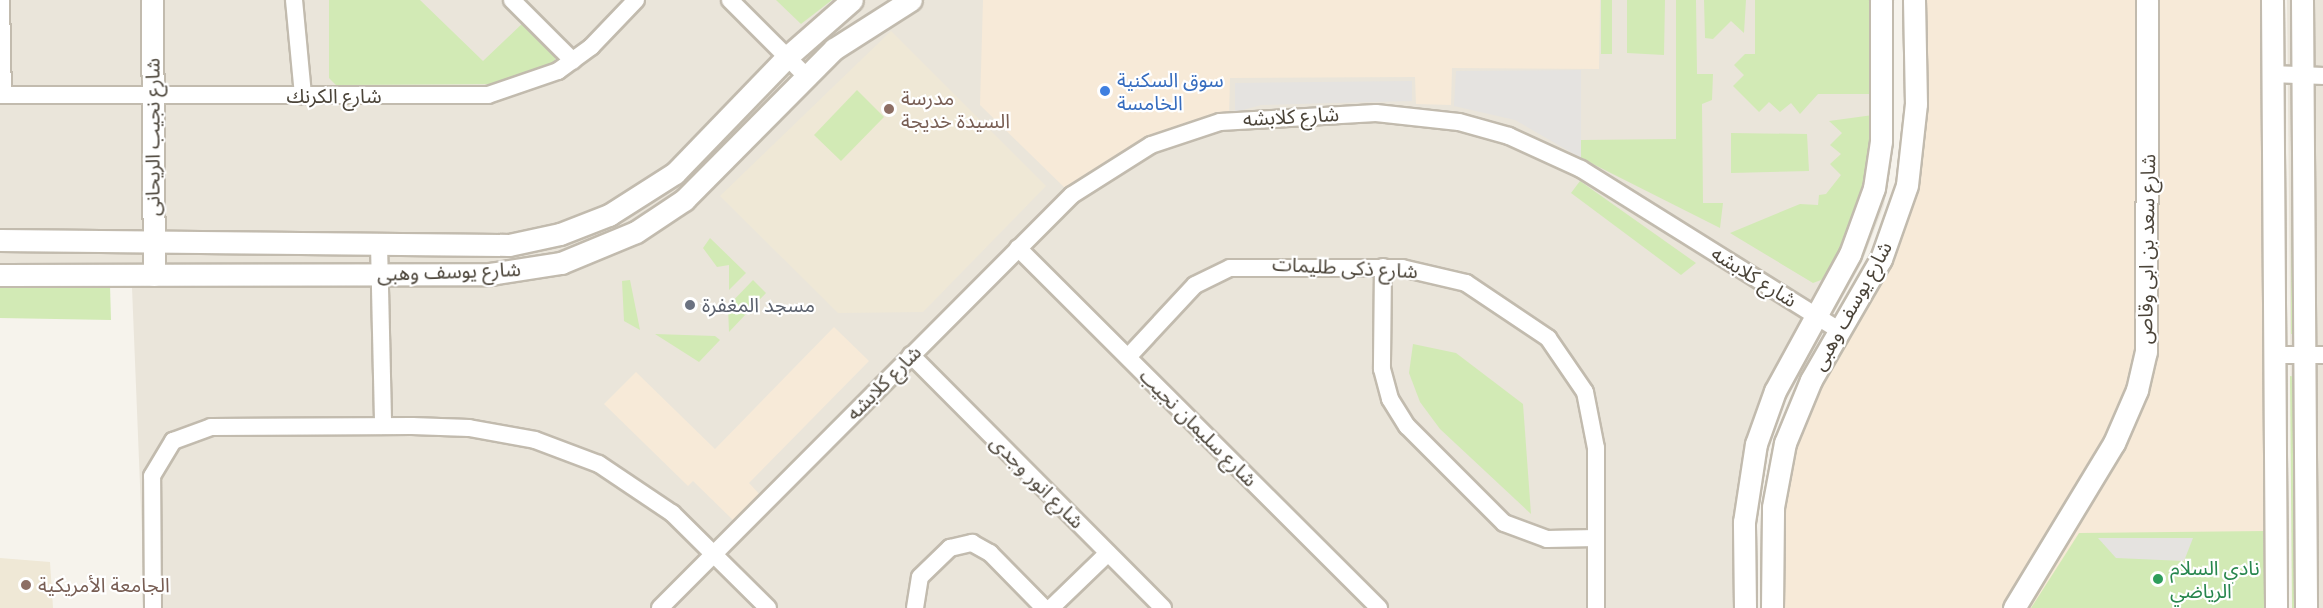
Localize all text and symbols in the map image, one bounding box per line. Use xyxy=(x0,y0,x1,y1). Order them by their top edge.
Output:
street label: شارع نجيب الريحانى xyxy=(141,58,165,216)
place label: سوق السكنية الخامسة xyxy=(1117,68,1224,115)
street label: شارع الكرنك xyxy=(286,84,382,108)
marker: سوق السكنية الخامسة xyxy=(1098,84,1112,98)
place label: مدرسة السيدة خديجة xyxy=(901,86,1010,133)
marker: مدرسة السيدة خديجة xyxy=(882,102,896,116)
street label: شارع كلابشه xyxy=(1242,102,1340,132)
street label: شارع سعد بن ابى وقاص xyxy=(2133,154,2161,344)
street label: شارع يوسف وهبى xyxy=(1807,237,1897,375)
street label: شارع كلابشه xyxy=(1707,241,1801,313)
street label: شارع ذكى طليمات xyxy=(1272,252,1418,284)
street label: شارع يوسف وهبى xyxy=(377,257,521,287)
place label: مسجد المغفرة xyxy=(702,293,815,317)
marker: مسجد المغفرة xyxy=(683,298,697,312)
street label: شارع كلابشه xyxy=(841,340,927,426)
street label: شارع سليمان نجيب xyxy=(1134,364,1262,492)
street label: شارع انور وجدى xyxy=(985,430,1089,534)
place label: نادي السلام الرياضي xyxy=(2170,556,2260,603)
marker: نادي السلام الرياضي xyxy=(2151,572,2165,586)
place label: الجامعة الأمريكية xyxy=(38,573,170,597)
marker: الجامعة الأمريكية xyxy=(19,578,33,592)

